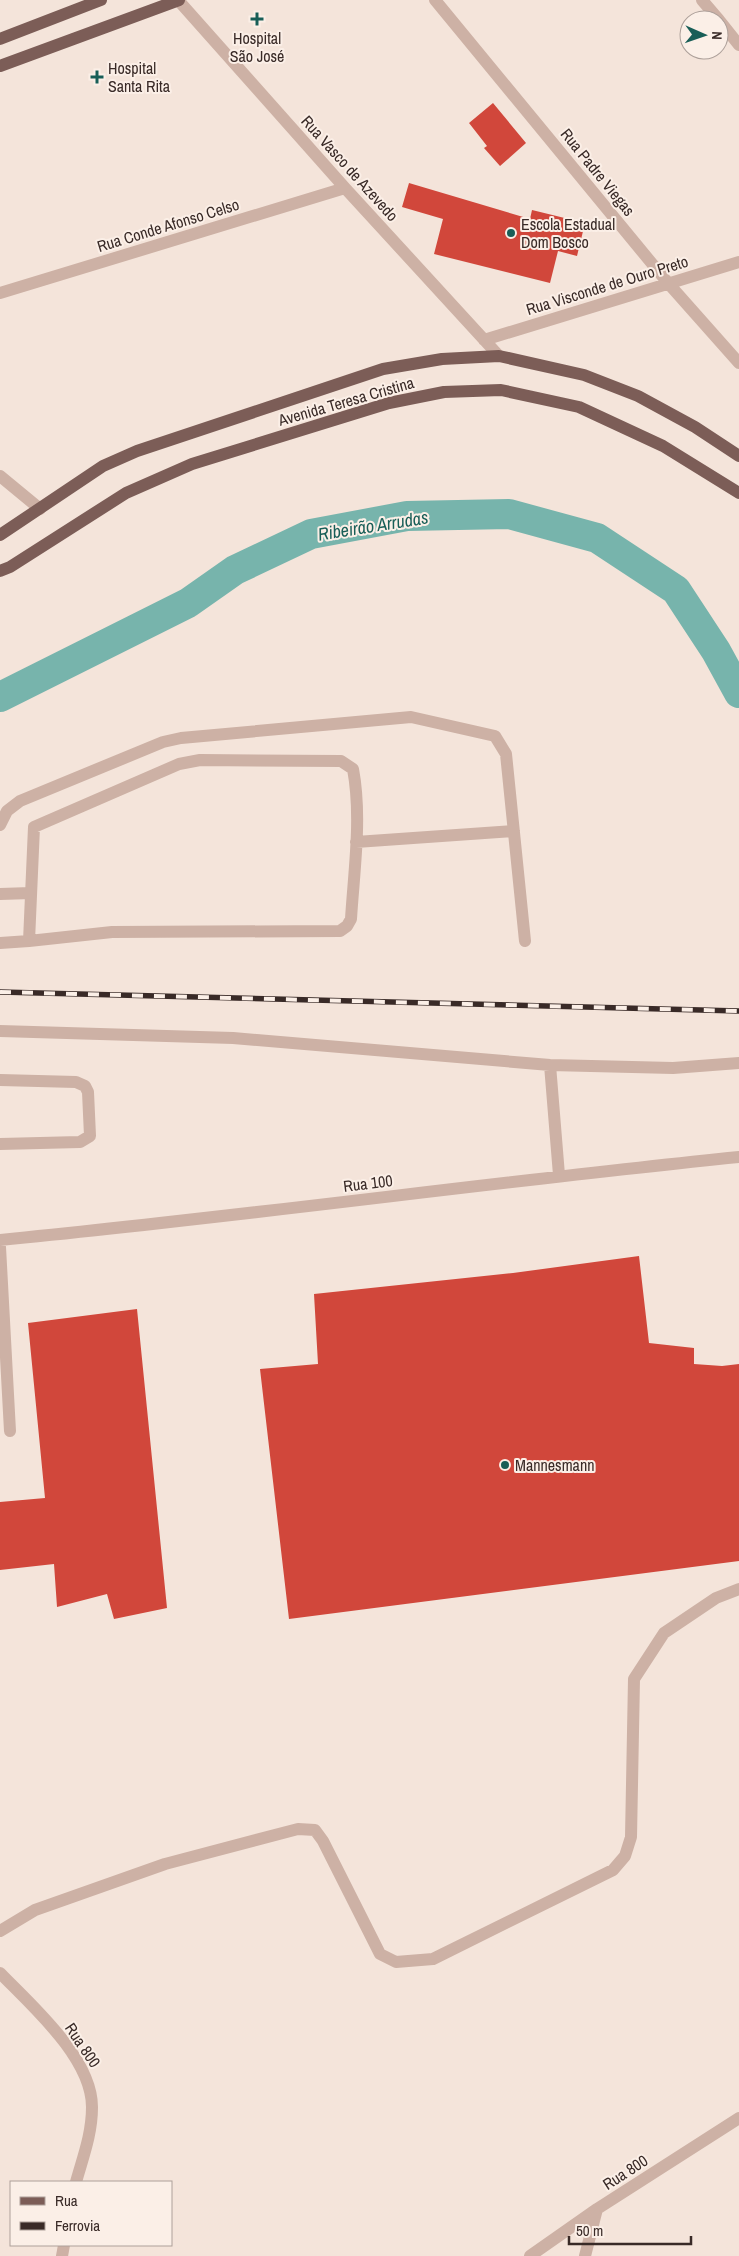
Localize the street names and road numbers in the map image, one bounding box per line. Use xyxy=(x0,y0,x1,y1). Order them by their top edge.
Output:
street label: Rua Vasco de Azevedo xyxy=(297,110,403,226)
street label: Rua Padre Viegas xyxy=(556,124,640,220)
street label: Rua Conde Afonso Celso xyxy=(94,193,242,257)
street label: Rua Visconde de Ouro Preto xyxy=(523,250,691,320)
street label: Avenida Teresa Cristina xyxy=(275,371,417,431)
street label: Rua 100 xyxy=(342,1169,394,1197)
street label: Rua 800 xyxy=(60,2018,106,2072)
street label: Rua 800 xyxy=(598,2149,652,2195)

